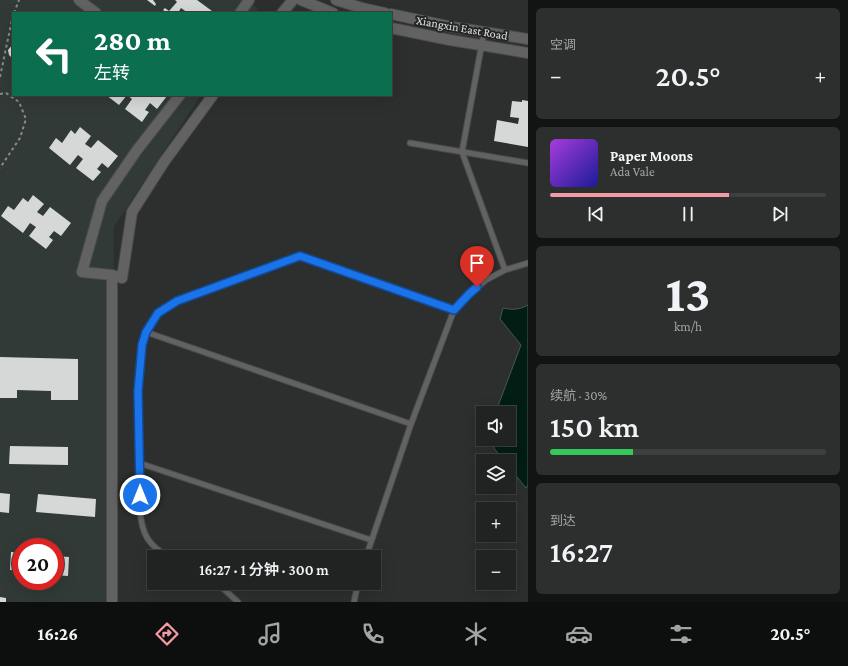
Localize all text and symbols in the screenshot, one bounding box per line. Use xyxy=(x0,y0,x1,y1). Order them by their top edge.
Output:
street label: Xiangxin East Road xyxy=(415,13,509,43)
text: 280 m xyxy=(94,25,171,56)
icon: left xyxy=(28,28,80,80)
text: 空调 xyxy=(550,37,576,52)
text: 20.5° xyxy=(656,59,720,92)
text: 左转 xyxy=(94,63,130,83)
text: − xyxy=(550,63,562,88)
text: + xyxy=(814,63,826,88)
text: Paper Moons xyxy=(610,148,693,164)
text: Ada Vale xyxy=(610,164,655,179)
icon: previous xyxy=(585,203,607,225)
icon: pause xyxy=(677,203,699,225)
icon: next xyxy=(769,203,791,225)
pin xyxy=(460,246,494,287)
icon: arrive xyxy=(466,252,488,274)
text: 13 xyxy=(666,264,710,322)
text: km/h xyxy=(674,319,702,334)
text: 续航 · 30% xyxy=(550,388,607,403)
map controls xyxy=(476,406,516,590)
button: sound xyxy=(476,406,516,446)
text: 150 km xyxy=(550,410,639,443)
button: layers xyxy=(476,454,516,494)
position arrow xyxy=(119,474,161,516)
button: + xyxy=(476,502,516,542)
text: 到达 xyxy=(550,513,576,528)
text: 16:27 xyxy=(550,535,613,568)
speed limit sign: 20 xyxy=(12,538,64,590)
button: − xyxy=(476,550,516,590)
text: 16:27 · 1 分钟 · 300 m xyxy=(199,562,329,578)
icon: directions xyxy=(153,620,181,648)
icon: music xyxy=(256,620,284,648)
icon: phone xyxy=(359,620,387,648)
icon: climate xyxy=(462,620,490,648)
icon: car xyxy=(565,620,593,648)
icon: filters xyxy=(667,620,695,648)
text: 16:26 xyxy=(37,624,78,644)
text: 20.5° xyxy=(770,624,810,644)

